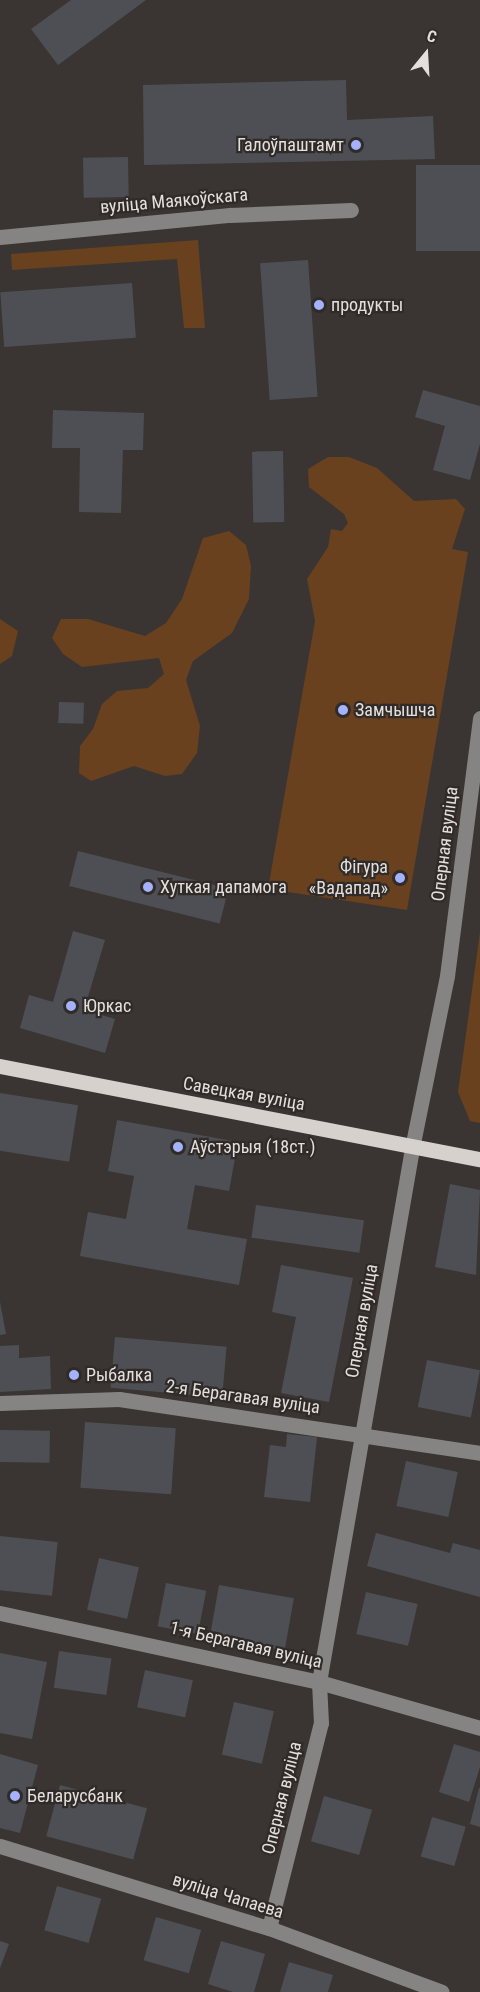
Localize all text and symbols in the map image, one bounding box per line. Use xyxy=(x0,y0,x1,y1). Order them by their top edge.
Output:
north arrow xyxy=(396,24,456,84)
text: С xyxy=(424,26,439,47)
place label: Галоўпаштамт xyxy=(237,134,344,156)
marker: Галоўпаштамт xyxy=(349,138,363,152)
street label: вуліца Маякоўскага xyxy=(99,184,249,218)
place label: продукты xyxy=(331,294,403,316)
marker: продукты xyxy=(312,298,326,312)
place label: Замчышча xyxy=(355,699,435,721)
marker: Замчышча xyxy=(336,703,350,717)
street label: Оперная вуліца xyxy=(427,785,463,903)
place label: Фігура «Вадапад» xyxy=(309,857,388,900)
marker: Фігура «Вадапад» xyxy=(393,871,407,885)
place label: Хуткая дапамога xyxy=(160,876,287,898)
marker: Хуткая дапамога xyxy=(141,880,155,894)
place label: Юркас xyxy=(83,995,131,1017)
marker: Юркас xyxy=(64,999,78,1013)
street label: Савецкая вуліца xyxy=(181,1073,307,1115)
place label: Аўстэрыя (18ст.) xyxy=(190,1136,316,1158)
marker: Аўстэрыя (18ст.) xyxy=(171,1140,185,1154)
street label: Оперная вуліца xyxy=(341,1262,383,1380)
place label: Рыбалка xyxy=(86,1364,152,1386)
marker: Рыбалка xyxy=(67,1368,81,1382)
street label: 2-я Берагавая вуліца xyxy=(165,1375,321,1419)
street label: 1-я Берагавая вуліца xyxy=(168,1617,324,1673)
street label: Оперная вуліца xyxy=(258,1739,306,1857)
place label: Беларусбанк xyxy=(27,1785,123,1807)
marker: Беларусбанк xyxy=(8,1789,22,1803)
street label: вуліца Чапаева xyxy=(170,1869,286,1923)

